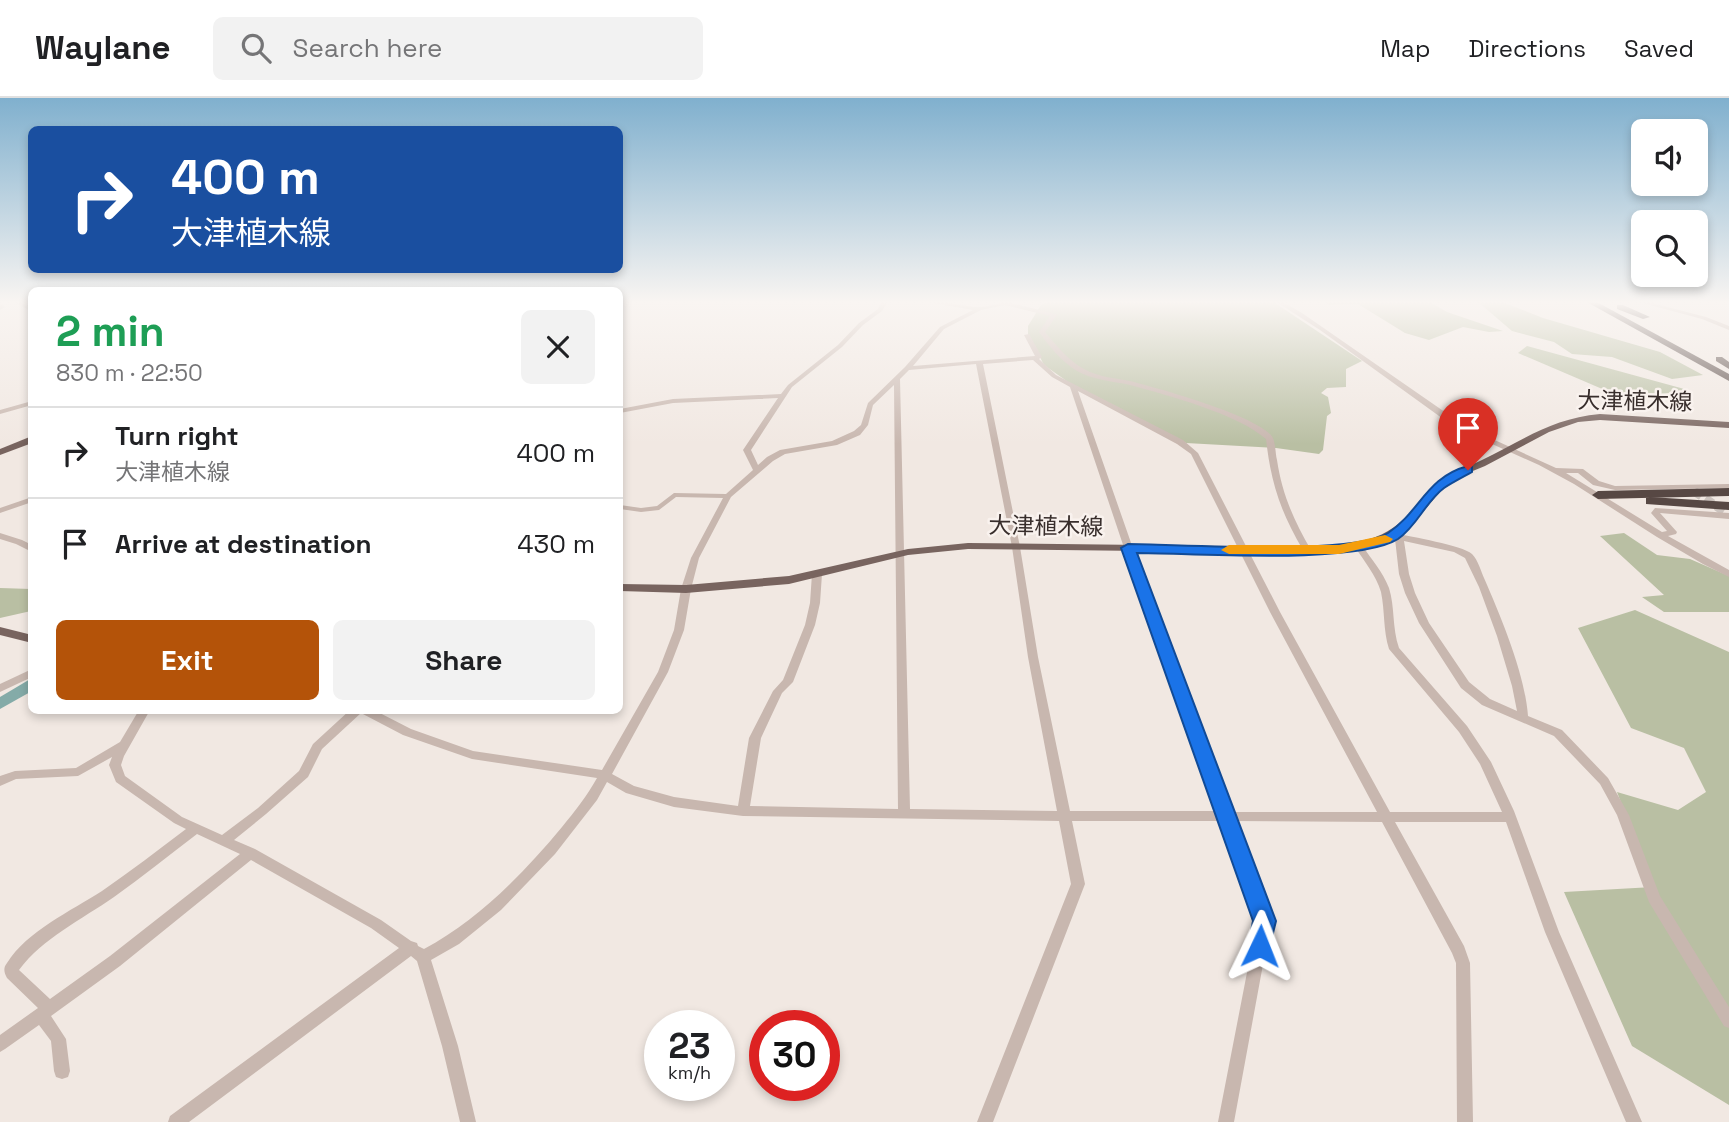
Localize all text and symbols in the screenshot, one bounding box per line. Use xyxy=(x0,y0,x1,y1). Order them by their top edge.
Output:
search box xyxy=(213,17,703,80)
text: Waylane xyxy=(35,27,171,69)
icon: search xyxy=(237,29,275,67)
text: Search here xyxy=(293,31,442,65)
text: Map xyxy=(1380,33,1430,64)
text: Directions xyxy=(1468,33,1586,64)
text: Saved xyxy=(1624,33,1694,64)
map controls xyxy=(1631,119,1708,287)
button: sound xyxy=(1631,119,1708,196)
text: 400 m xyxy=(171,146,320,208)
icon: right xyxy=(56,154,147,245)
button: search xyxy=(1631,210,1708,287)
text: 大津植木線 xyxy=(171,213,331,253)
text: 2 min xyxy=(56,305,165,358)
button: close xyxy=(521,310,595,384)
text: 830 m · 22:50 xyxy=(56,358,203,388)
street label: 大津植木線 xyxy=(1577,385,1693,417)
pin xyxy=(1438,398,1498,470)
icon: arrive xyxy=(1449,409,1487,447)
text: Turn right xyxy=(115,419,239,453)
icon: right xyxy=(56,434,94,472)
text: 400 m xyxy=(516,436,595,470)
text: 大津植木線 xyxy=(115,457,230,487)
street label: 大津植木線 xyxy=(988,510,1104,542)
icon: arrive xyxy=(56,525,94,563)
text: Arrive at destination xyxy=(115,527,372,561)
text: 430 m xyxy=(517,527,595,561)
button: Exit xyxy=(56,620,319,700)
button: Share xyxy=(333,620,595,700)
position arrow xyxy=(1223,909,1297,983)
speed limit sign: 30 xyxy=(749,1010,840,1101)
text: 23 xyxy=(668,1024,711,1068)
text: km/h xyxy=(668,1061,711,1084)

